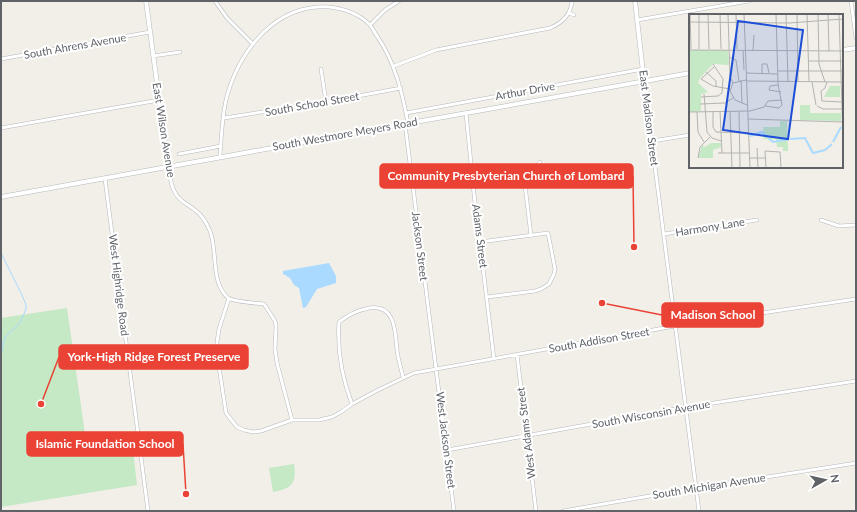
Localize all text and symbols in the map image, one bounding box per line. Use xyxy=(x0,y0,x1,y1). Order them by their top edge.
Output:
inset map xyxy=(689,14,843,168)
street label: South Ahrens Avenue xyxy=(23,30,127,61)
street label: East Madison Street xyxy=(637,69,662,167)
street label: Arthur Drive xyxy=(494,79,556,102)
street label: East Wilson Avenue xyxy=(151,82,178,178)
street label: South School Street xyxy=(264,89,360,118)
street label: South Westmore Meyers Road xyxy=(271,114,418,153)
callout: Community Presbyterian Church of Lombard xyxy=(380,164,633,188)
text: Community Presbyterian Church of Lombard xyxy=(387,168,625,183)
street label: Adams Street xyxy=(470,203,491,269)
street label: Jackson Street xyxy=(410,211,431,281)
street label: Harmony Lane xyxy=(674,215,746,238)
street label: West Highridge Road xyxy=(107,233,132,337)
callout: Madison School xyxy=(662,303,763,327)
text: Madison School xyxy=(671,307,755,322)
street label: South Addison Street xyxy=(548,324,650,355)
callout: York-High Ridge Forest Preserve xyxy=(59,345,248,369)
text: York-High Ridge Forest Preserve xyxy=(67,349,241,364)
street label: West Adams Street xyxy=(513,386,538,480)
street label: West Jackson Street xyxy=(434,391,459,489)
street label: South Wisconsin Avenue xyxy=(591,397,711,430)
callout: Islamic Foundation School xyxy=(27,432,183,456)
text: Islamic Foundation School xyxy=(35,436,175,451)
north arrow xyxy=(805,460,845,500)
street label: South Michigan Avenue xyxy=(652,470,767,501)
text: N xyxy=(828,473,842,484)

